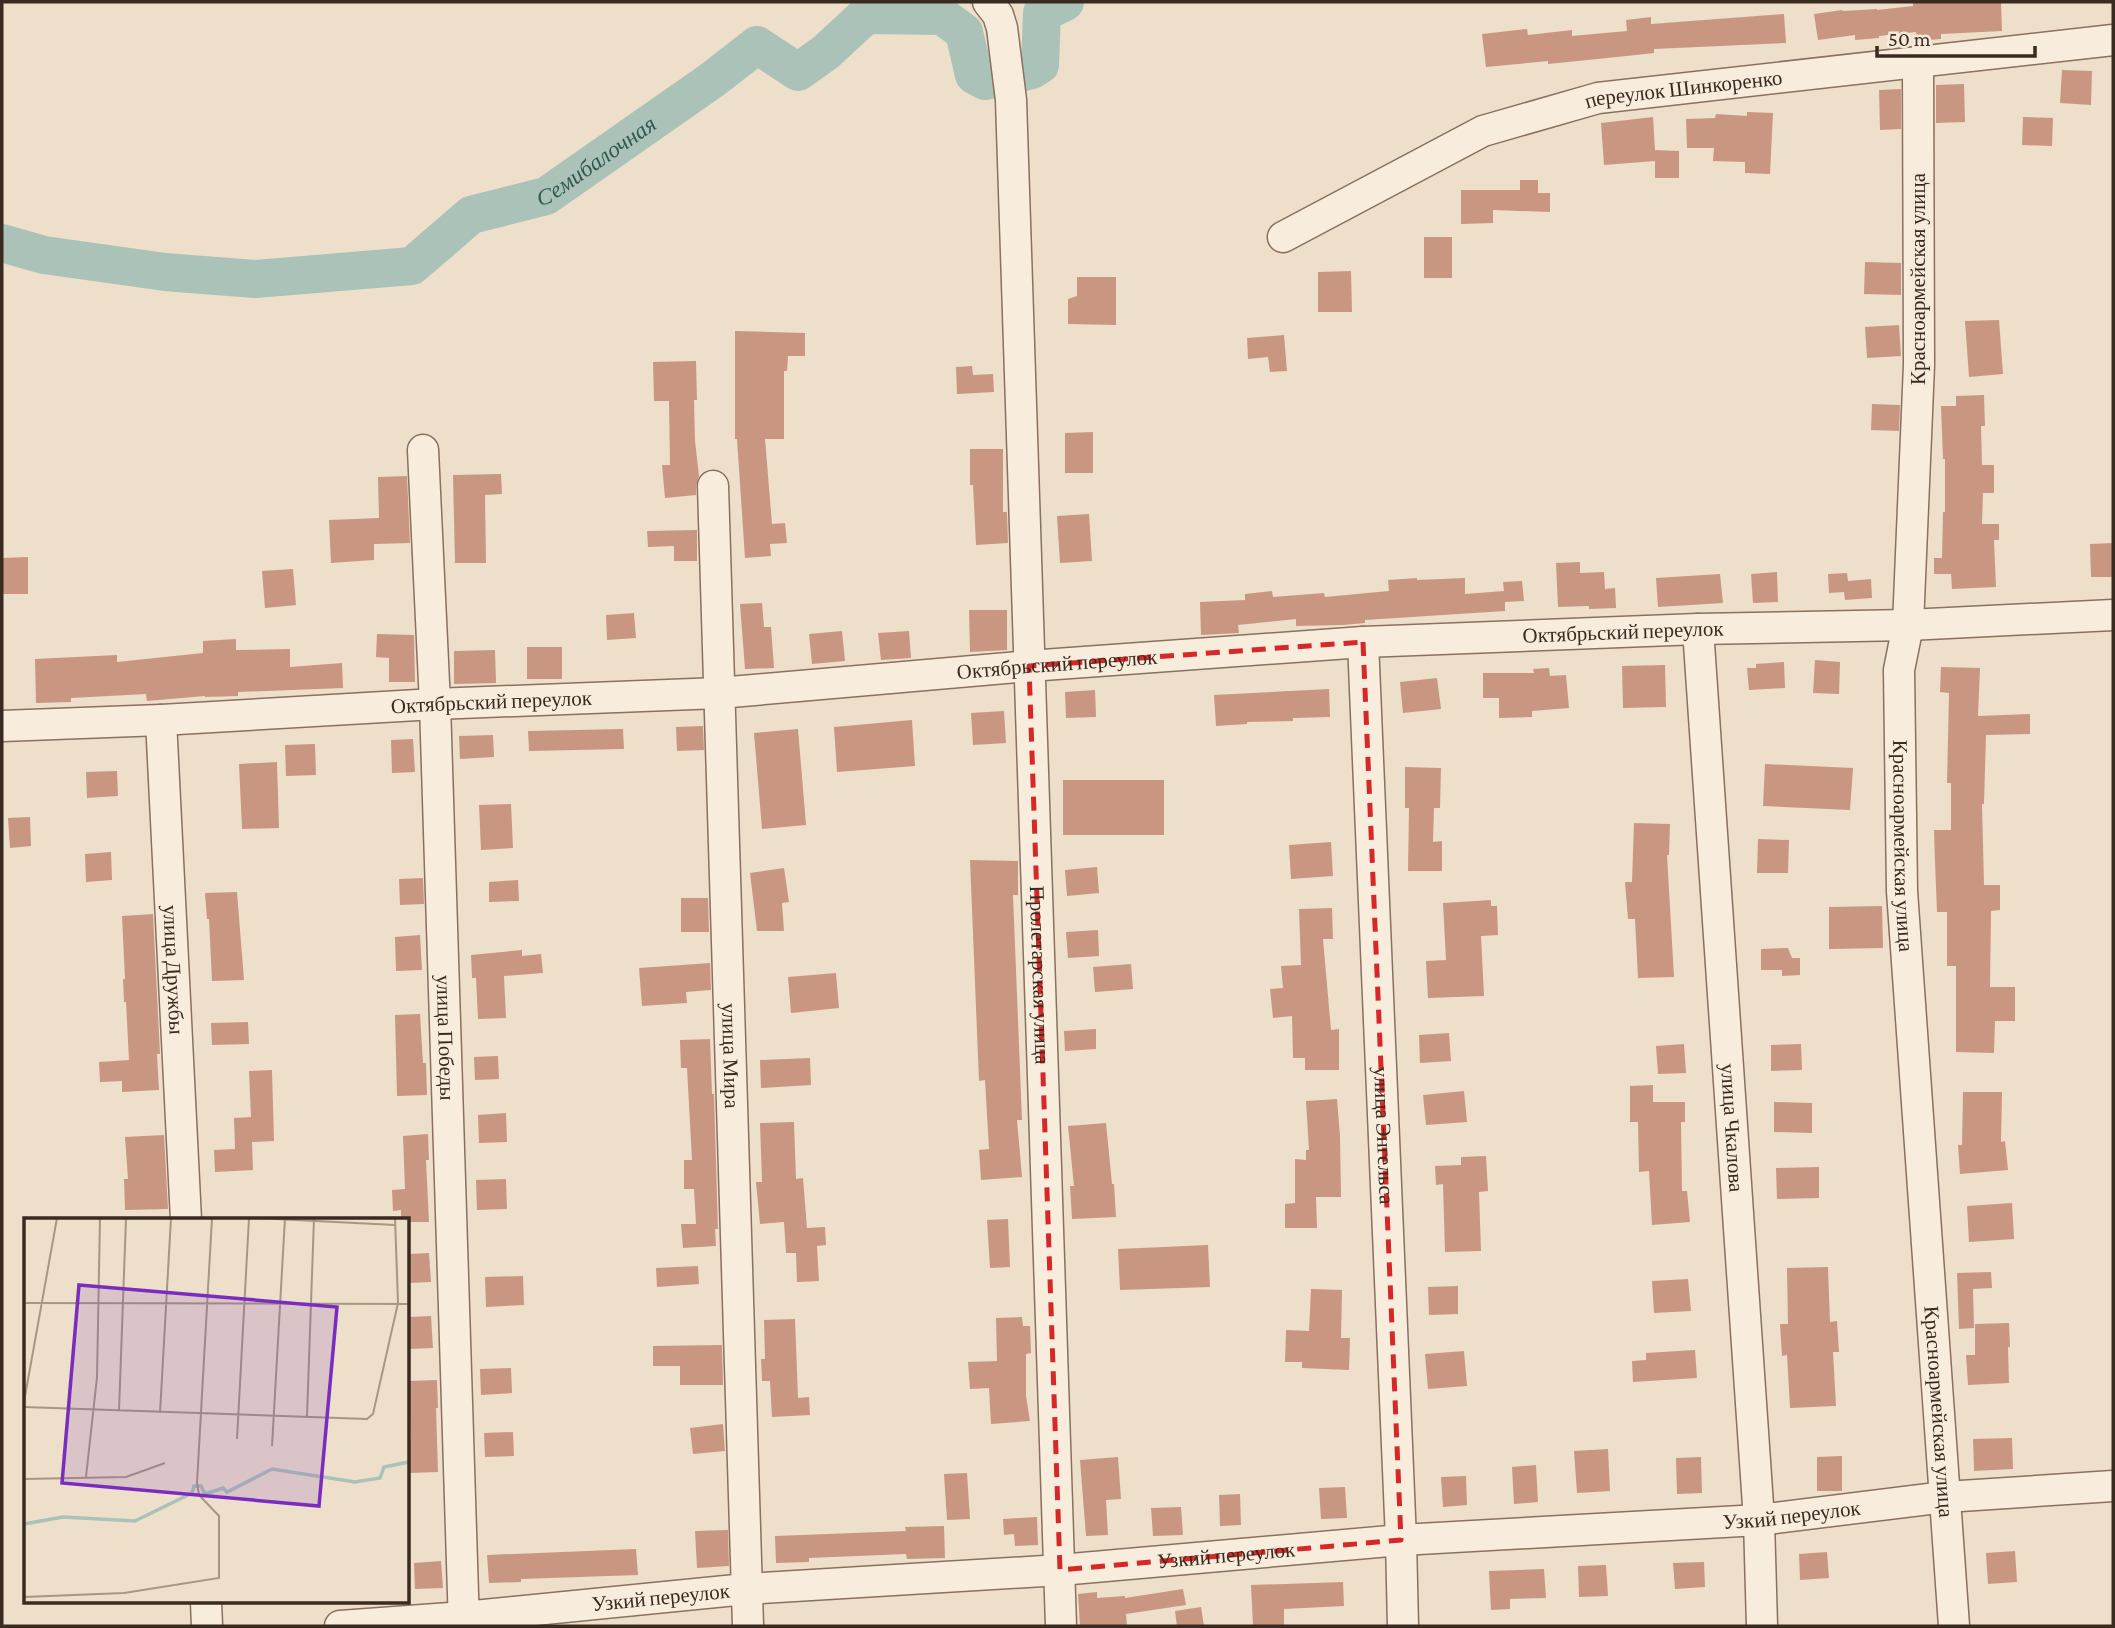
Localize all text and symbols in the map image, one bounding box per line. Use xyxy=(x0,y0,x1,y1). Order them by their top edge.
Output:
scale bar xyxy=(1877,14,2035,58)
text: 50 m xyxy=(1888,27,1931,51)
street label: переулок Шинкоренко xyxy=(1582,65,1784,113)
water label: Семибалочная xyxy=(534,110,661,211)
street label: Красноармейская улица xyxy=(1906,172,1930,385)
street label: Октябрьский переулок xyxy=(1522,617,1724,648)
street label: Октябрьский переулок xyxy=(956,645,1159,684)
street label: Октябрьский переулок xyxy=(390,686,593,719)
street label: Красноармейская улица xyxy=(1888,740,1918,953)
street label: Пролетарская улица xyxy=(1025,885,1055,1065)
street label: улица Дружбы xyxy=(158,904,189,1035)
street label: улица Победы xyxy=(432,974,459,1101)
street label: улица Мира xyxy=(717,1003,744,1110)
street label: улица Чкалова xyxy=(1716,1063,1749,1194)
street label: улица Энгельса xyxy=(1369,1066,1399,1205)
inset map xyxy=(24,1218,410,1604)
street label: Красноармейская улица xyxy=(1919,1305,1958,1519)
street label: Узкий переулок xyxy=(1722,1495,1863,1534)
street label: Узкий переулок xyxy=(1156,1537,1297,1573)
street label: Узкий переулок xyxy=(591,1579,732,1616)

